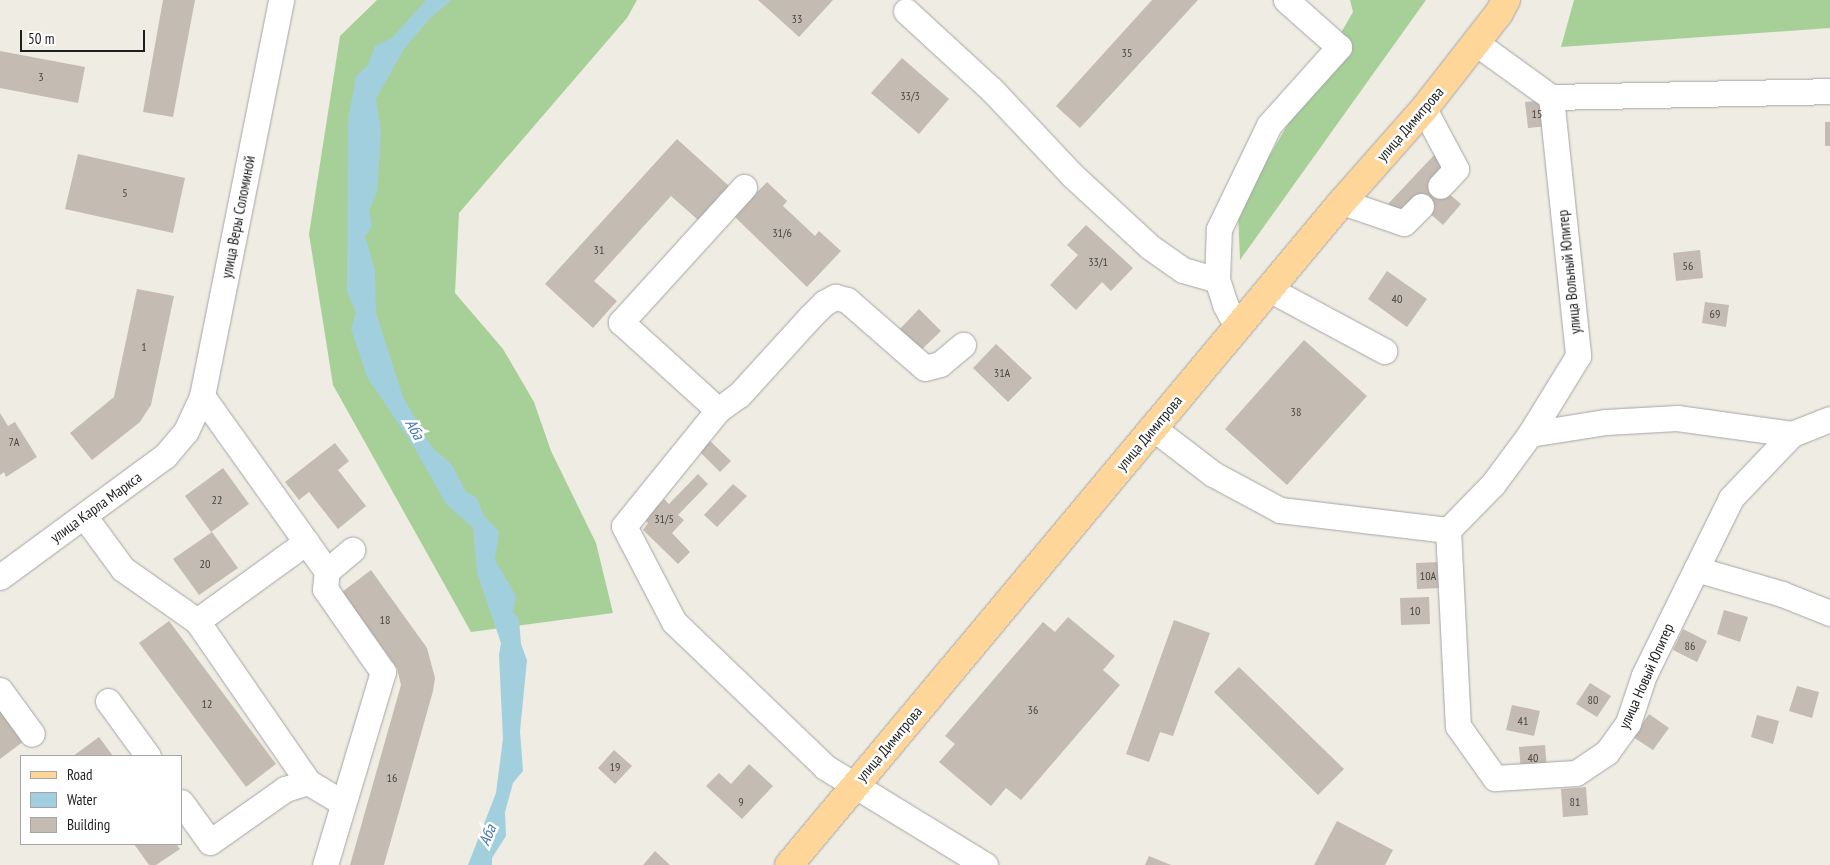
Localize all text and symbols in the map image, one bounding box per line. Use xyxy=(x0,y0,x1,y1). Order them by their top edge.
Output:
house number: 33 xyxy=(792,12,802,26)
scale bar xyxy=(22,20,148,52)
text: 50 m xyxy=(28,29,54,48)
house number: 35 xyxy=(1122,46,1132,60)
house number: 3 xyxy=(38,70,44,84)
street label: улица Димитрова xyxy=(1373,83,1447,165)
house number: 33/3 xyxy=(900,89,920,103)
house number: 15 xyxy=(1532,107,1542,121)
street label: улица Веры Соломиной xyxy=(217,154,259,280)
house number: 5 xyxy=(122,186,128,200)
street label: улица Вольный Юпитер xyxy=(1554,209,1584,335)
house number: 31/6 xyxy=(772,226,792,240)
house number: 31 xyxy=(594,243,604,257)
house number: 33/1 xyxy=(1088,255,1108,269)
house number: 56 xyxy=(1683,259,1693,273)
house number: 40 xyxy=(1392,292,1402,306)
house number: 69 xyxy=(1710,307,1720,321)
house number: 1 xyxy=(141,340,147,354)
house number: 31А xyxy=(994,366,1010,380)
street label: улица Димитрова xyxy=(1112,392,1186,474)
house number: 38 xyxy=(1291,405,1301,419)
water label: Аба xyxy=(402,415,428,443)
house number: 7А xyxy=(8,435,20,449)
street label: улица Карла Маркса xyxy=(47,468,145,546)
house number: 22 xyxy=(212,493,222,507)
house number: 31/5 xyxy=(654,512,674,526)
house number: 20 xyxy=(200,557,210,571)
house number: 10А xyxy=(1420,569,1436,583)
house number: 10 xyxy=(1410,604,1420,618)
house number: 18 xyxy=(380,613,390,627)
street label: улица Новый Юпитер xyxy=(1615,620,1677,732)
house number: 86 xyxy=(1685,639,1695,653)
house number: 80 xyxy=(1588,693,1598,707)
house number: 12 xyxy=(202,697,212,711)
street label: улица Димитрова xyxy=(852,703,926,785)
house number: 36 xyxy=(1028,703,1038,717)
house number: 41 xyxy=(1518,714,1528,728)
house number: 40 xyxy=(1528,751,1538,765)
legend xyxy=(20,755,182,845)
house number: 19 xyxy=(610,760,620,774)
text: Road xyxy=(67,765,93,784)
house number: 16 xyxy=(387,771,397,785)
text: Water xyxy=(67,790,97,809)
house number: 9 xyxy=(738,795,744,809)
house number: 81 xyxy=(1570,795,1580,809)
text: Building xyxy=(67,815,110,834)
water label: Аба xyxy=(474,822,500,848)

